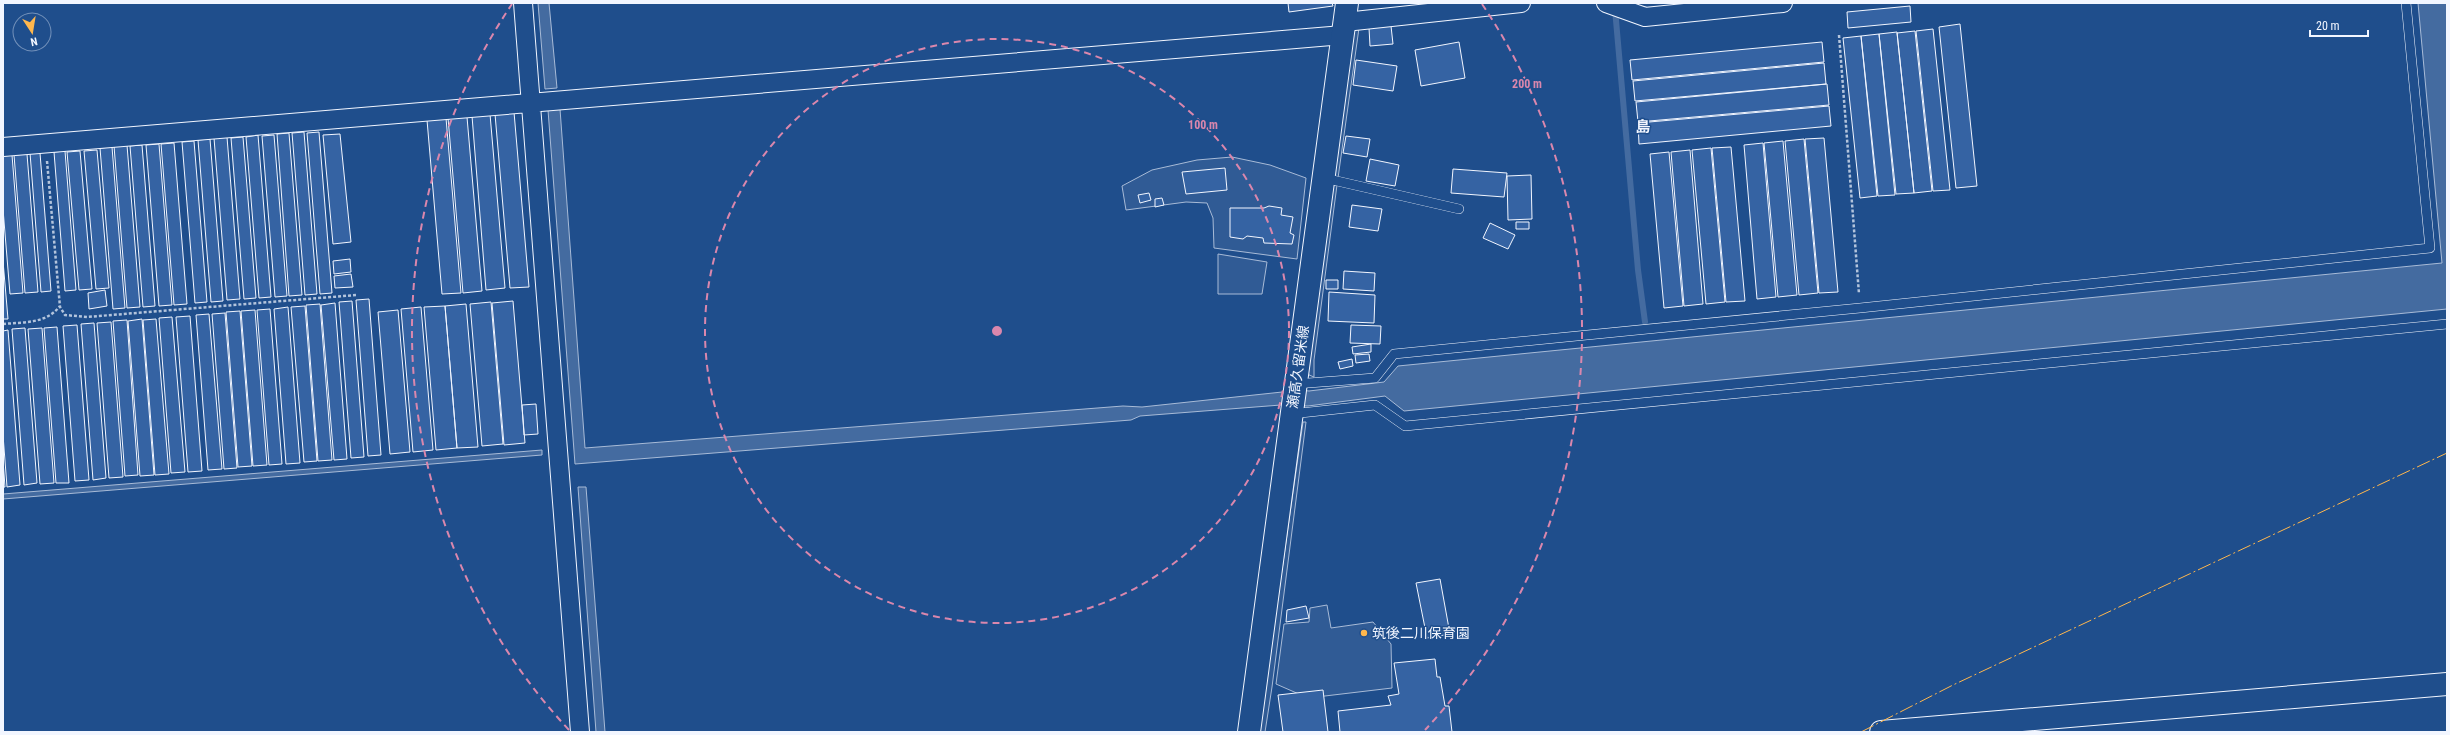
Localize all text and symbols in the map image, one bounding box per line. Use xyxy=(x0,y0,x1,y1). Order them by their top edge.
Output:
north arrow xyxy=(12,12,52,52)
scale bar xyxy=(2310,12,2368,38)
text: 20 m xyxy=(2316,19,2340,33)
text: N xyxy=(29,34,39,48)
text: 200 m xyxy=(1512,77,1542,91)
text: 100 m xyxy=(1188,118,1218,132)
district label: 島 xyxy=(1635,118,1651,136)
centre of rings xyxy=(990,324,1004,338)
street label: 瀬高久留米線 xyxy=(1284,324,1312,410)
place label: 筑後二川保育園 xyxy=(1372,625,1470,641)
marker: 筑後二川保育園 xyxy=(1359,628,1369,638)

